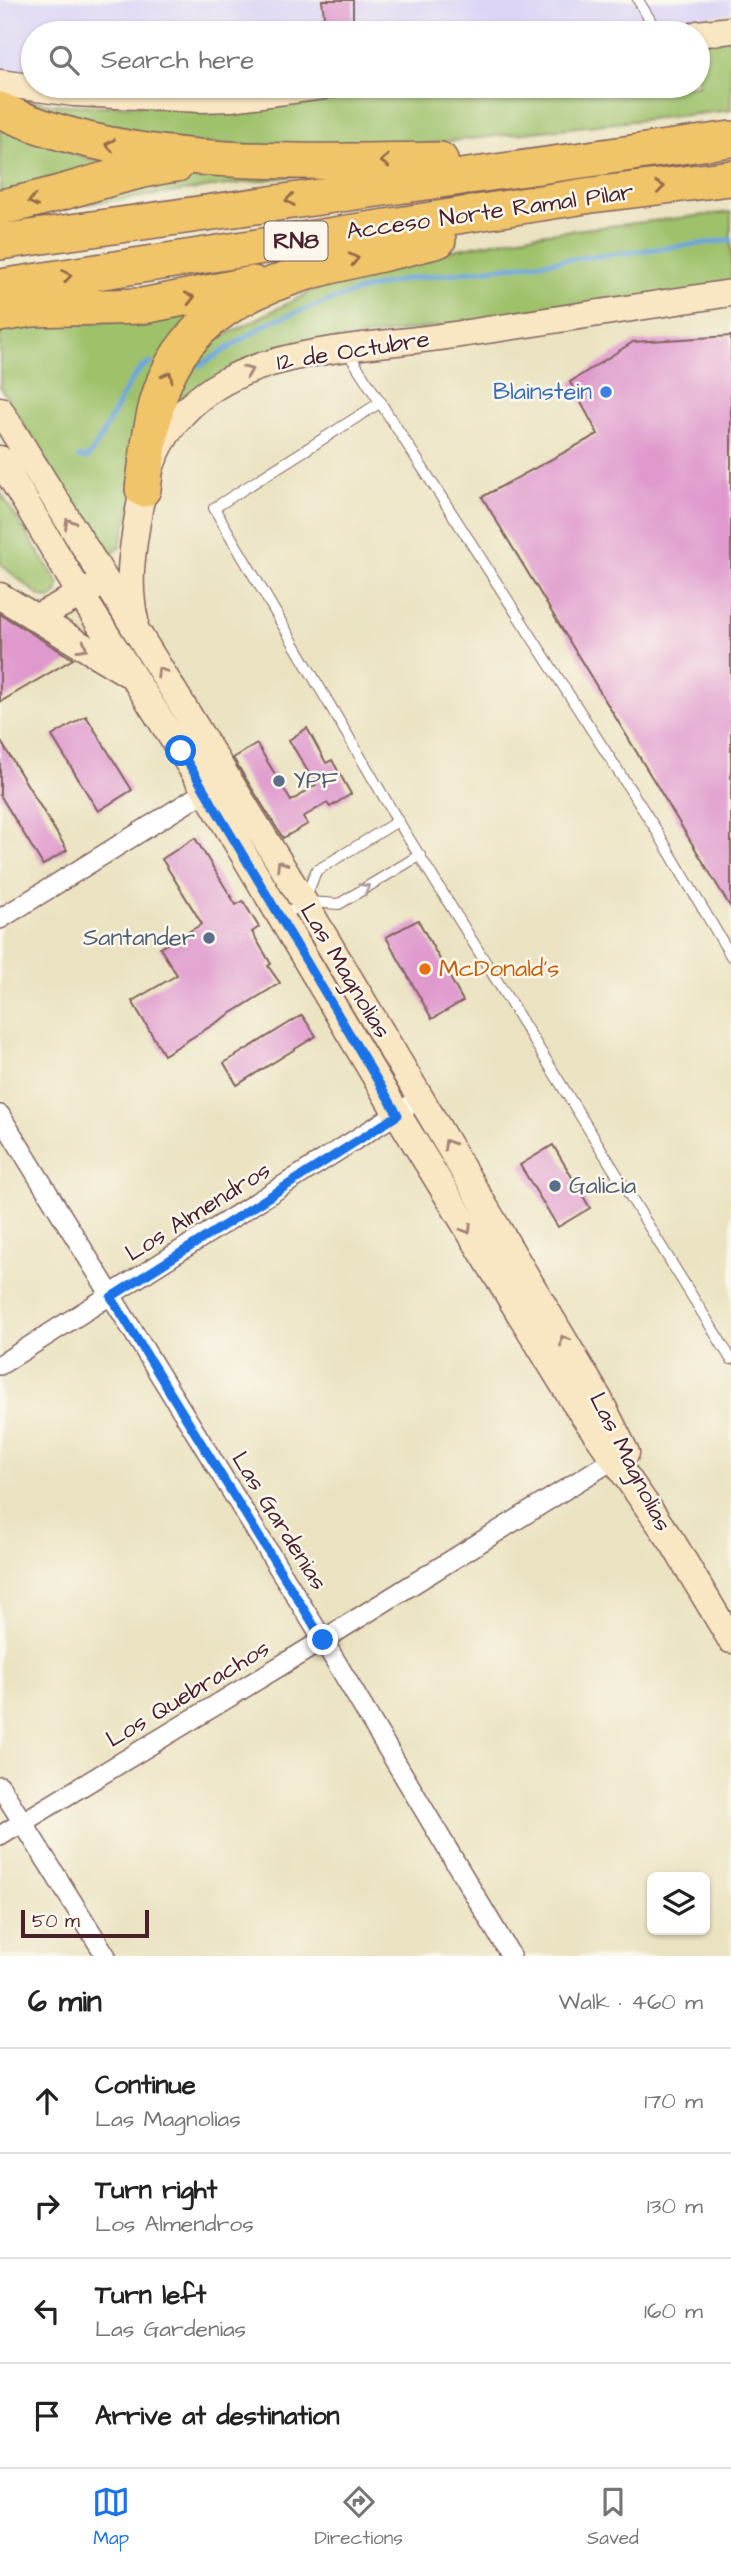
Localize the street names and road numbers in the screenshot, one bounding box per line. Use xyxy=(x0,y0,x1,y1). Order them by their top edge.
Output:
street label: Acceso Norte Ramal Pilar xyxy=(344,175,636,249)
road number: RN8 xyxy=(264,222,328,260)
street label: 12 de Octubre xyxy=(274,322,432,380)
street label: Las Magnolias xyxy=(290,897,399,1045)
street label: Los Almendros xyxy=(119,1154,277,1270)
street label: Las Magnolias xyxy=(579,1387,680,1538)
street label: Las Gardenias xyxy=(223,1445,335,1597)
street label: Los Quebrachos xyxy=(100,1632,276,1756)

